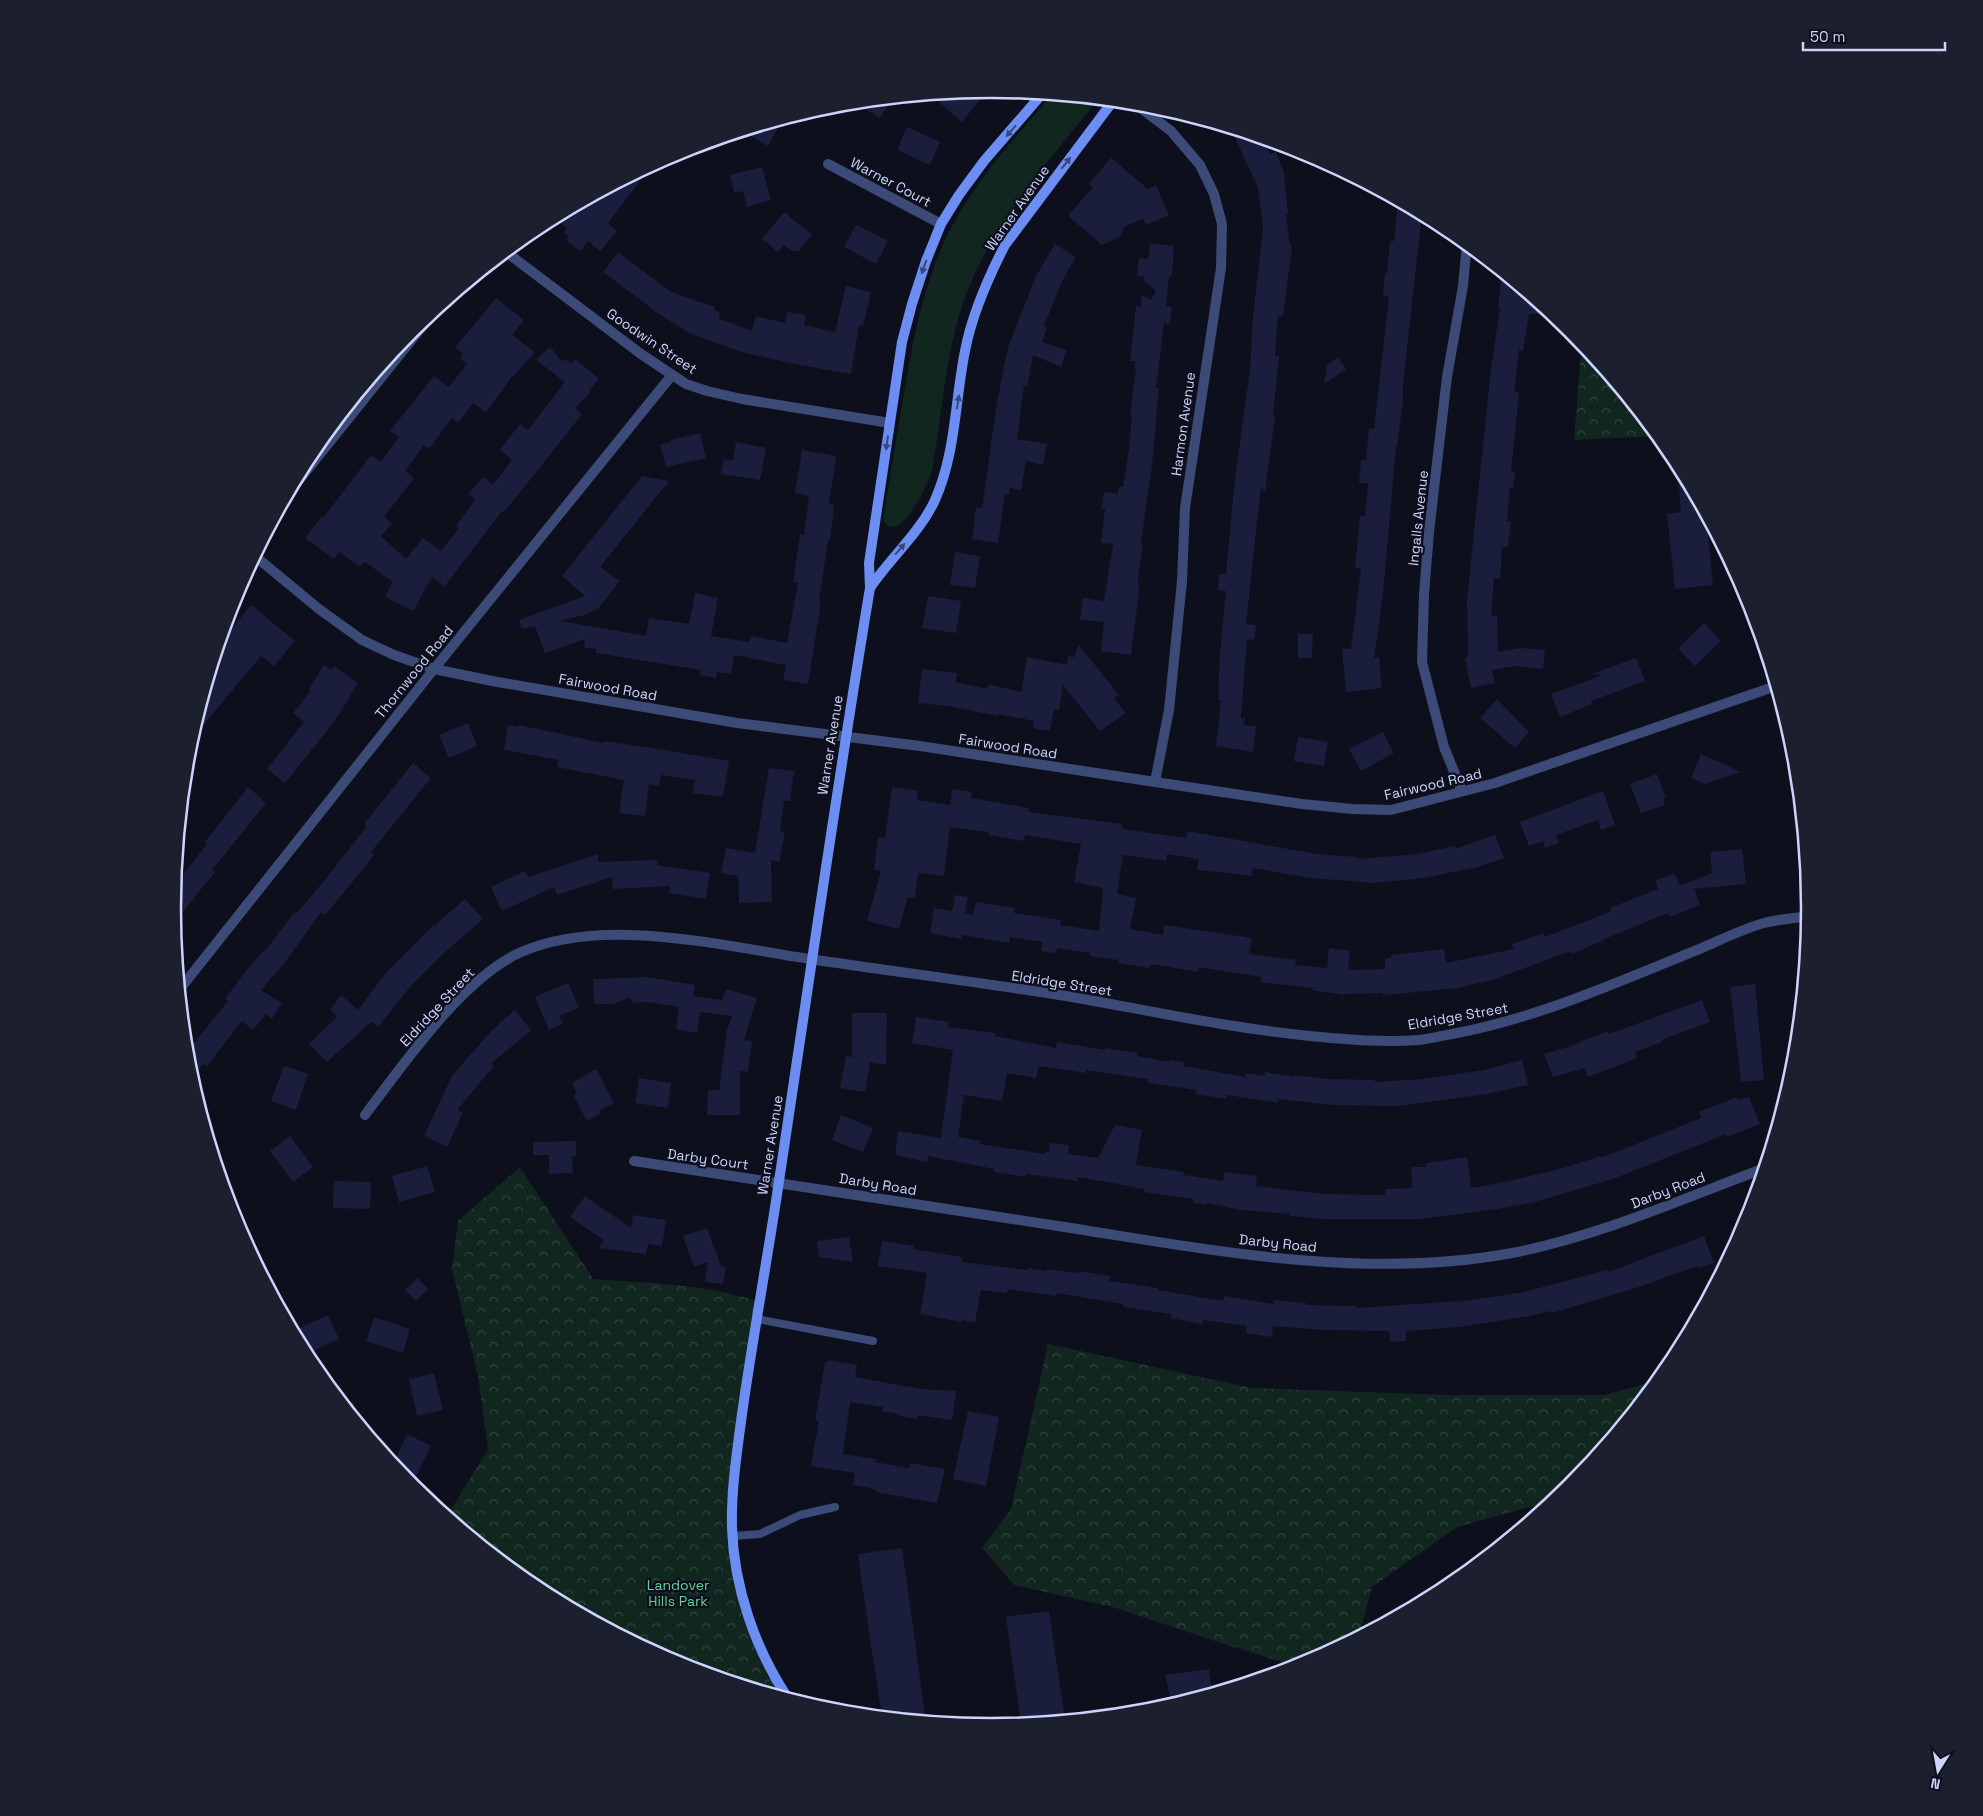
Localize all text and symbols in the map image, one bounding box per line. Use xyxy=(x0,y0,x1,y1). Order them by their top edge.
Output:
scale bar xyxy=(1803,20,1946,52)
text: 50 m xyxy=(1810,27,1845,46)
one-way arrow xyxy=(1005,125,1016,138)
street label: Warner Court xyxy=(847,153,935,211)
one-way arrow xyxy=(1061,156,1072,169)
street label: Warner Avenue xyxy=(981,162,1053,254)
one-way arrow xyxy=(920,260,928,275)
street label: Goodwin Street xyxy=(603,304,701,378)
street label: Harmon Avenue xyxy=(1167,371,1199,477)
one-way arrow xyxy=(954,393,962,409)
one-way arrow xyxy=(883,435,891,451)
street label: Ingalls Avenue xyxy=(1404,469,1432,567)
one-way arrow xyxy=(894,543,905,556)
street label: Thornwood Road xyxy=(371,622,457,722)
street label: Fairwood Road xyxy=(557,669,659,705)
street label: Warner Avenue xyxy=(813,694,847,796)
street label: Fairwood Road xyxy=(957,729,1059,763)
street label: Fairwood Road xyxy=(1382,764,1484,804)
street label: Eldridge Street xyxy=(396,964,478,1050)
street label: Eldridge Street xyxy=(1010,966,1114,1000)
street label: Eldridge Street xyxy=(1406,998,1510,1034)
street label: Warner Avenue xyxy=(753,1094,787,1196)
street label: Darby Court xyxy=(666,1144,750,1174)
street label: Darby Road xyxy=(1628,1168,1708,1212)
street label: Darby Road xyxy=(838,1169,918,1199)
street label: Darby Road xyxy=(1238,1230,1318,1256)
park label: Landover Hills Park xyxy=(647,1576,709,1610)
north arrow xyxy=(1913,1746,1963,1796)
text: N xyxy=(1929,1774,1942,1793)

